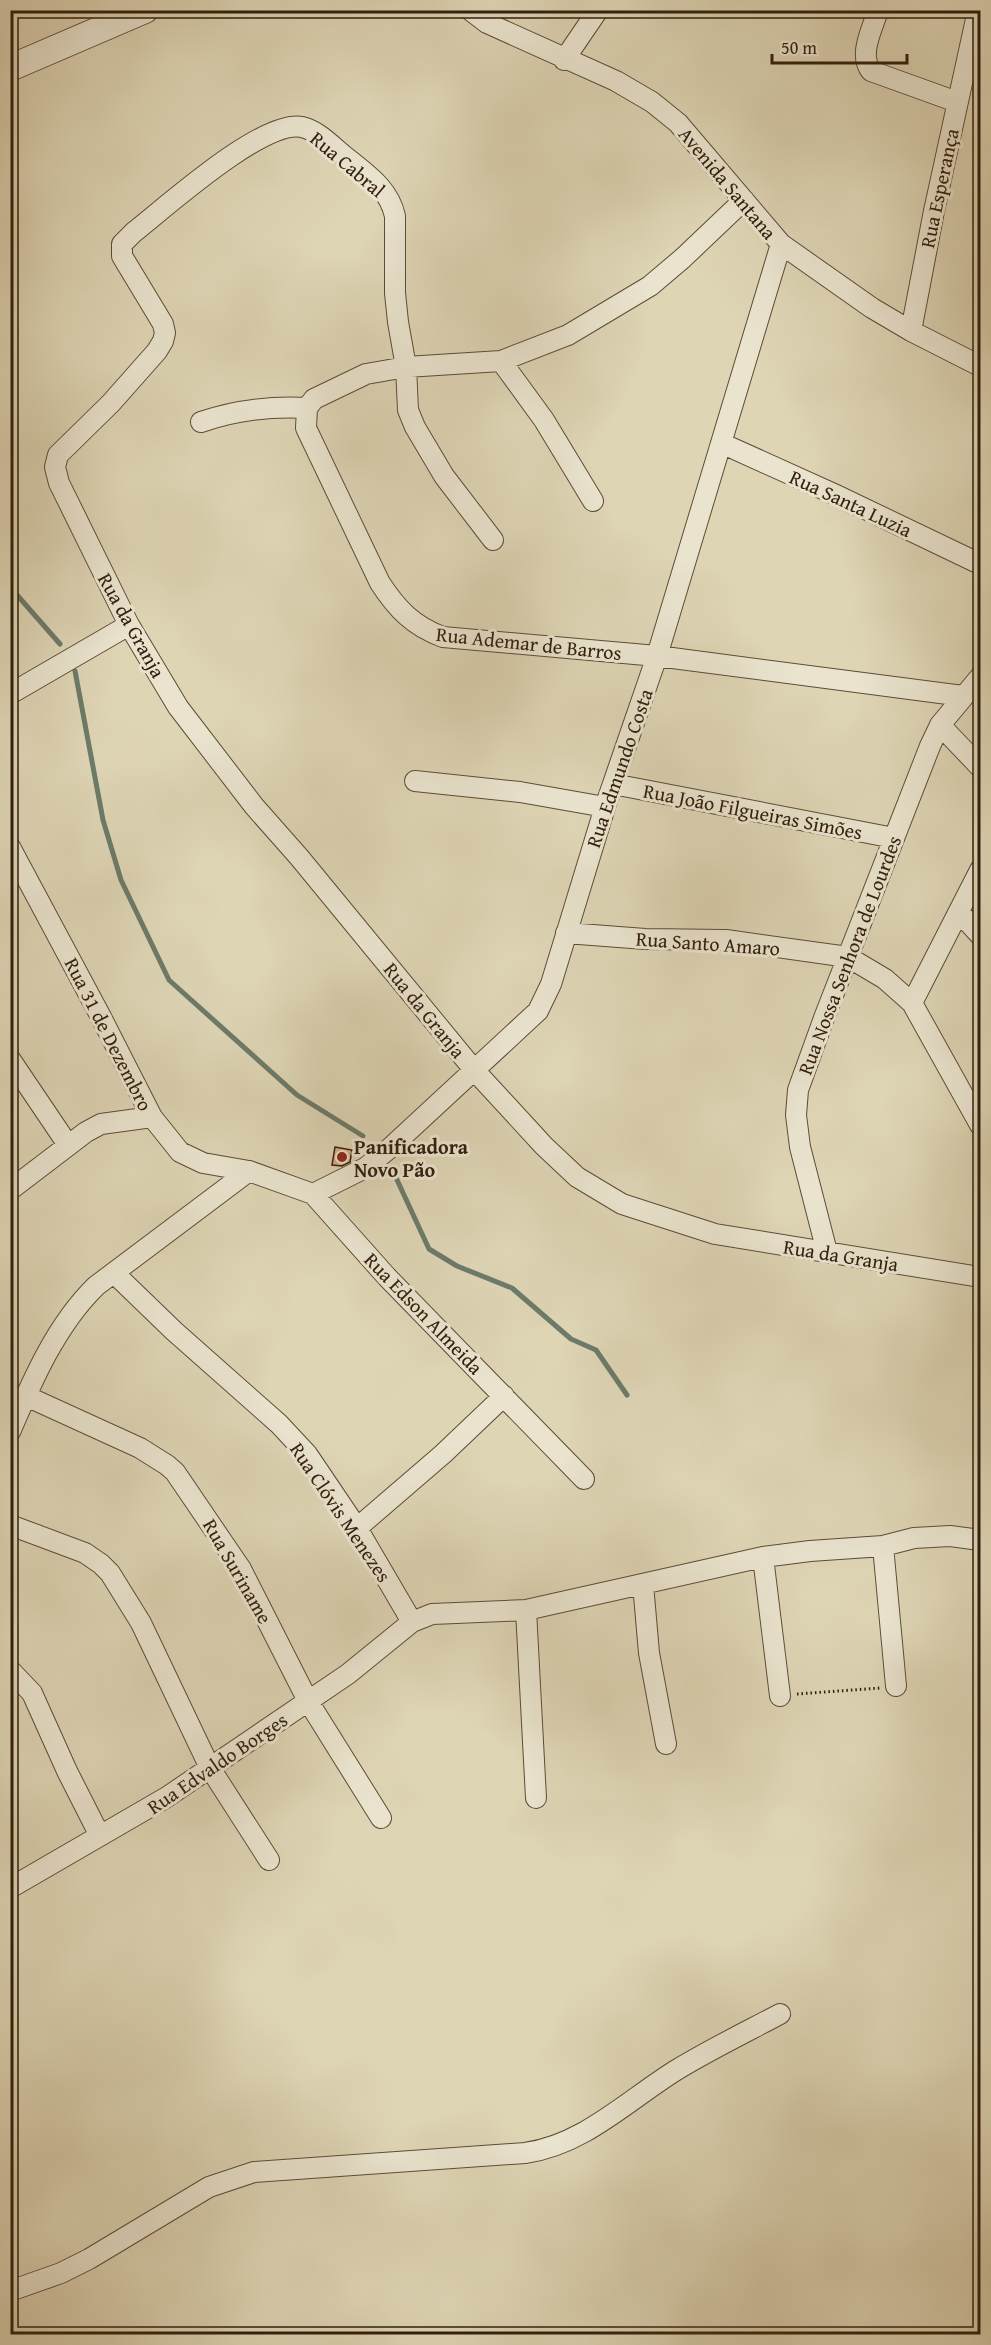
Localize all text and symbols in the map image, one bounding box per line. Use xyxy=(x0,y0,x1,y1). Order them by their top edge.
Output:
scale bar xyxy=(772,27,907,65)
text: 50 m xyxy=(781,34,817,61)
street label: Avenida Santana xyxy=(672,120,784,246)
street label: Rua Cabral xyxy=(304,124,392,204)
street label: Rua Esperança xyxy=(912,125,966,250)
street label: Rua Santa Luzia xyxy=(785,462,917,544)
street label: Rua da Granja xyxy=(91,567,173,683)
street label: Rua Ademar de Barros xyxy=(435,619,623,667)
street label: Rua Edmundo Costa xyxy=(578,684,660,851)
street label: Rua João Filgueiras Simões xyxy=(641,776,865,846)
street label: Rua Nossa Senhora de Lourdes xyxy=(790,831,908,1079)
street label: Rua Santo Amaro xyxy=(635,923,781,963)
street label: Rua 31 de Dezembro xyxy=(58,952,160,1116)
street label: Rua da Granja xyxy=(377,956,473,1065)
place label: Panificadora Novo Pão xyxy=(354,1132,469,1184)
marker: Panificadora Novo Pão xyxy=(335,1150,349,1164)
street label: Rua da Granja xyxy=(781,1232,901,1278)
street label: Rua Edson Almeida xyxy=(358,1245,490,1381)
street label: Rua Clóvis Menezes xyxy=(283,1436,399,1588)
street label: Rua Suriname xyxy=(196,1513,280,1629)
street label: Rua Edvaldo Borges xyxy=(141,1705,293,1821)

